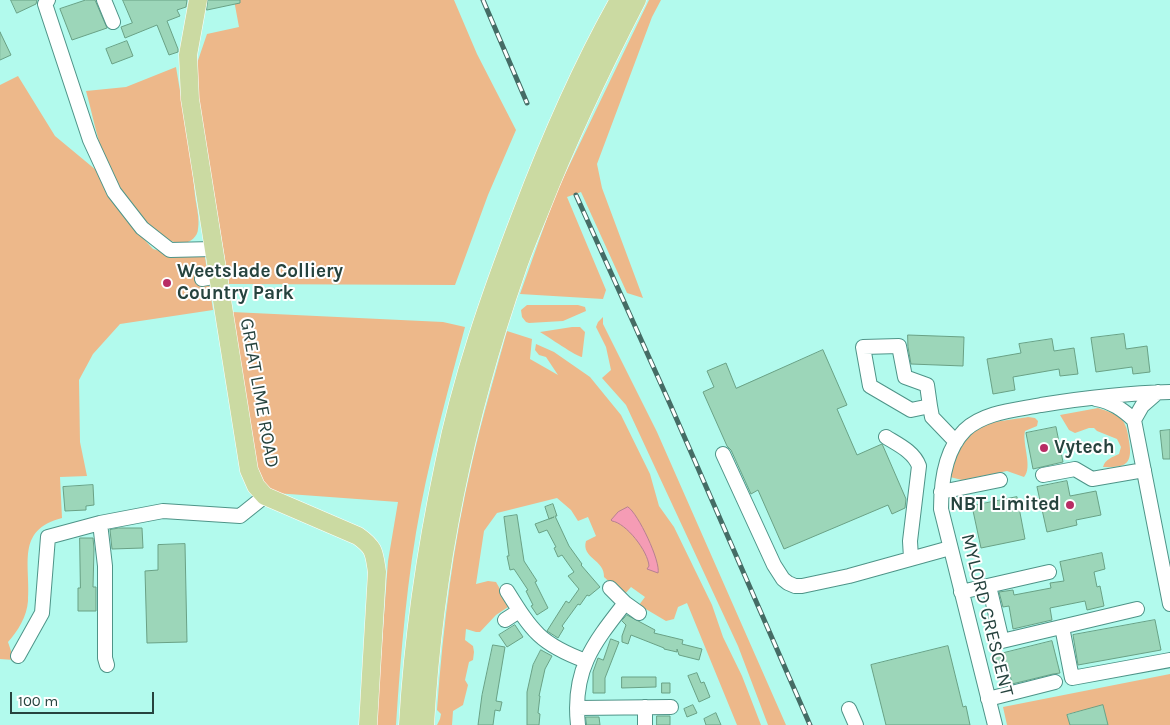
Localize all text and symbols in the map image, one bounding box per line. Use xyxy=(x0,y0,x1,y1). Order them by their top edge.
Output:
place label: Weetslade Colliery Country Park xyxy=(177,261,343,305)
marker: Weetslade Colliery Country Park xyxy=(161,277,173,289)
street label: GREAT LIME ROAD xyxy=(235,316,283,470)
place label: Vytech xyxy=(1054,437,1114,459)
marker: Vytech xyxy=(1038,442,1050,454)
place label: NBT Limited xyxy=(950,494,1060,516)
marker: NBT Limited xyxy=(1064,499,1076,511)
street label: MYLORD CRESCENT xyxy=(956,531,1018,699)
scale bar xyxy=(12,682,156,714)
text: 100 m xyxy=(18,692,58,710)

